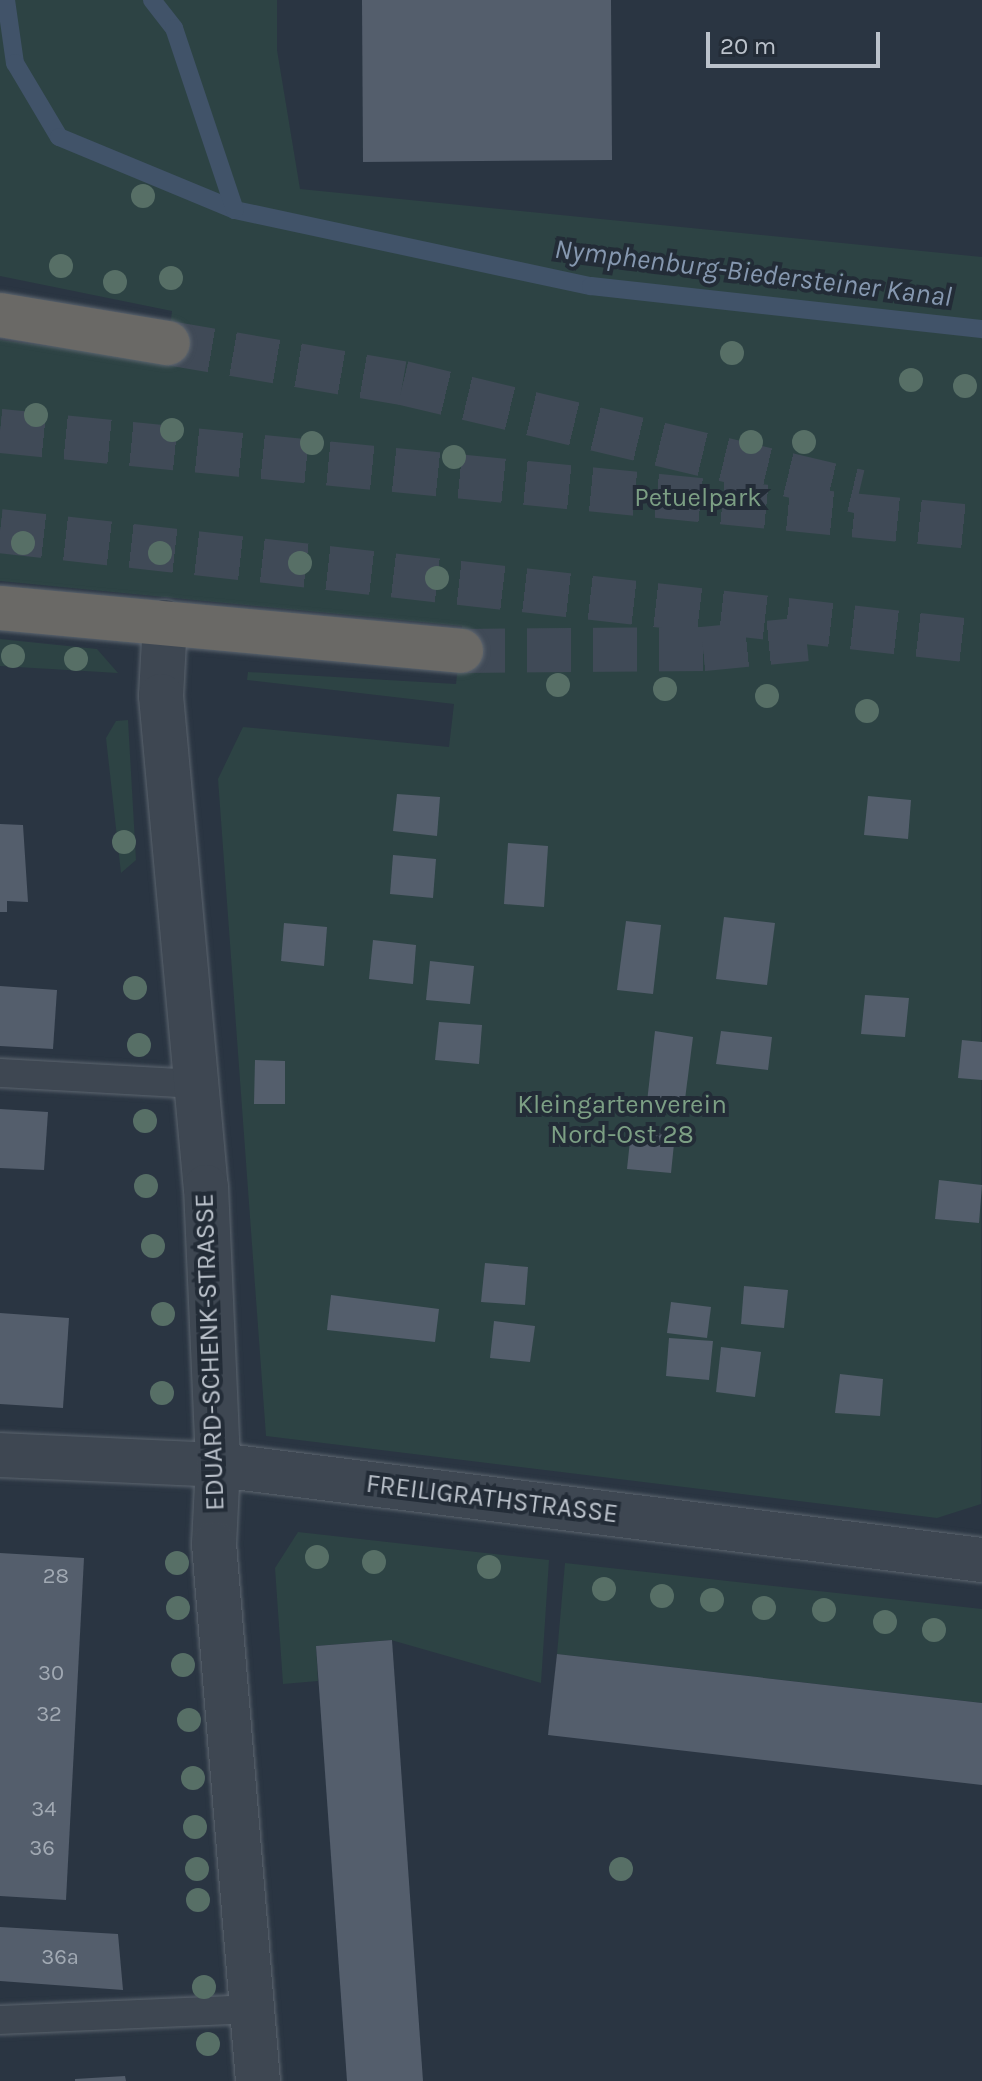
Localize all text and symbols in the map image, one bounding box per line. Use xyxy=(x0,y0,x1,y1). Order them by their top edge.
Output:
scale bar xyxy=(710,16,884,66)
text: 20 m xyxy=(720,32,776,60)
water label: Nymphenburg-Biedersteiner Kanal xyxy=(552,232,954,314)
park label: Petuelpark xyxy=(634,482,762,514)
park label: Kleingartenverein Nord-Ost 28 xyxy=(517,1089,727,1150)
street label: EDUARD-SCHENK-STRASSE xyxy=(189,1193,231,1511)
street label: FREILIGRATHSTRASSE xyxy=(364,1468,620,1530)
house number: 28 xyxy=(43,1564,69,1590)
house number: 30 xyxy=(38,1661,64,1687)
house number: 32 xyxy=(36,1702,62,1728)
house number: 34 xyxy=(31,1797,57,1823)
house number: 36 xyxy=(29,1836,55,1862)
house number: 36a xyxy=(41,1945,79,1971)

